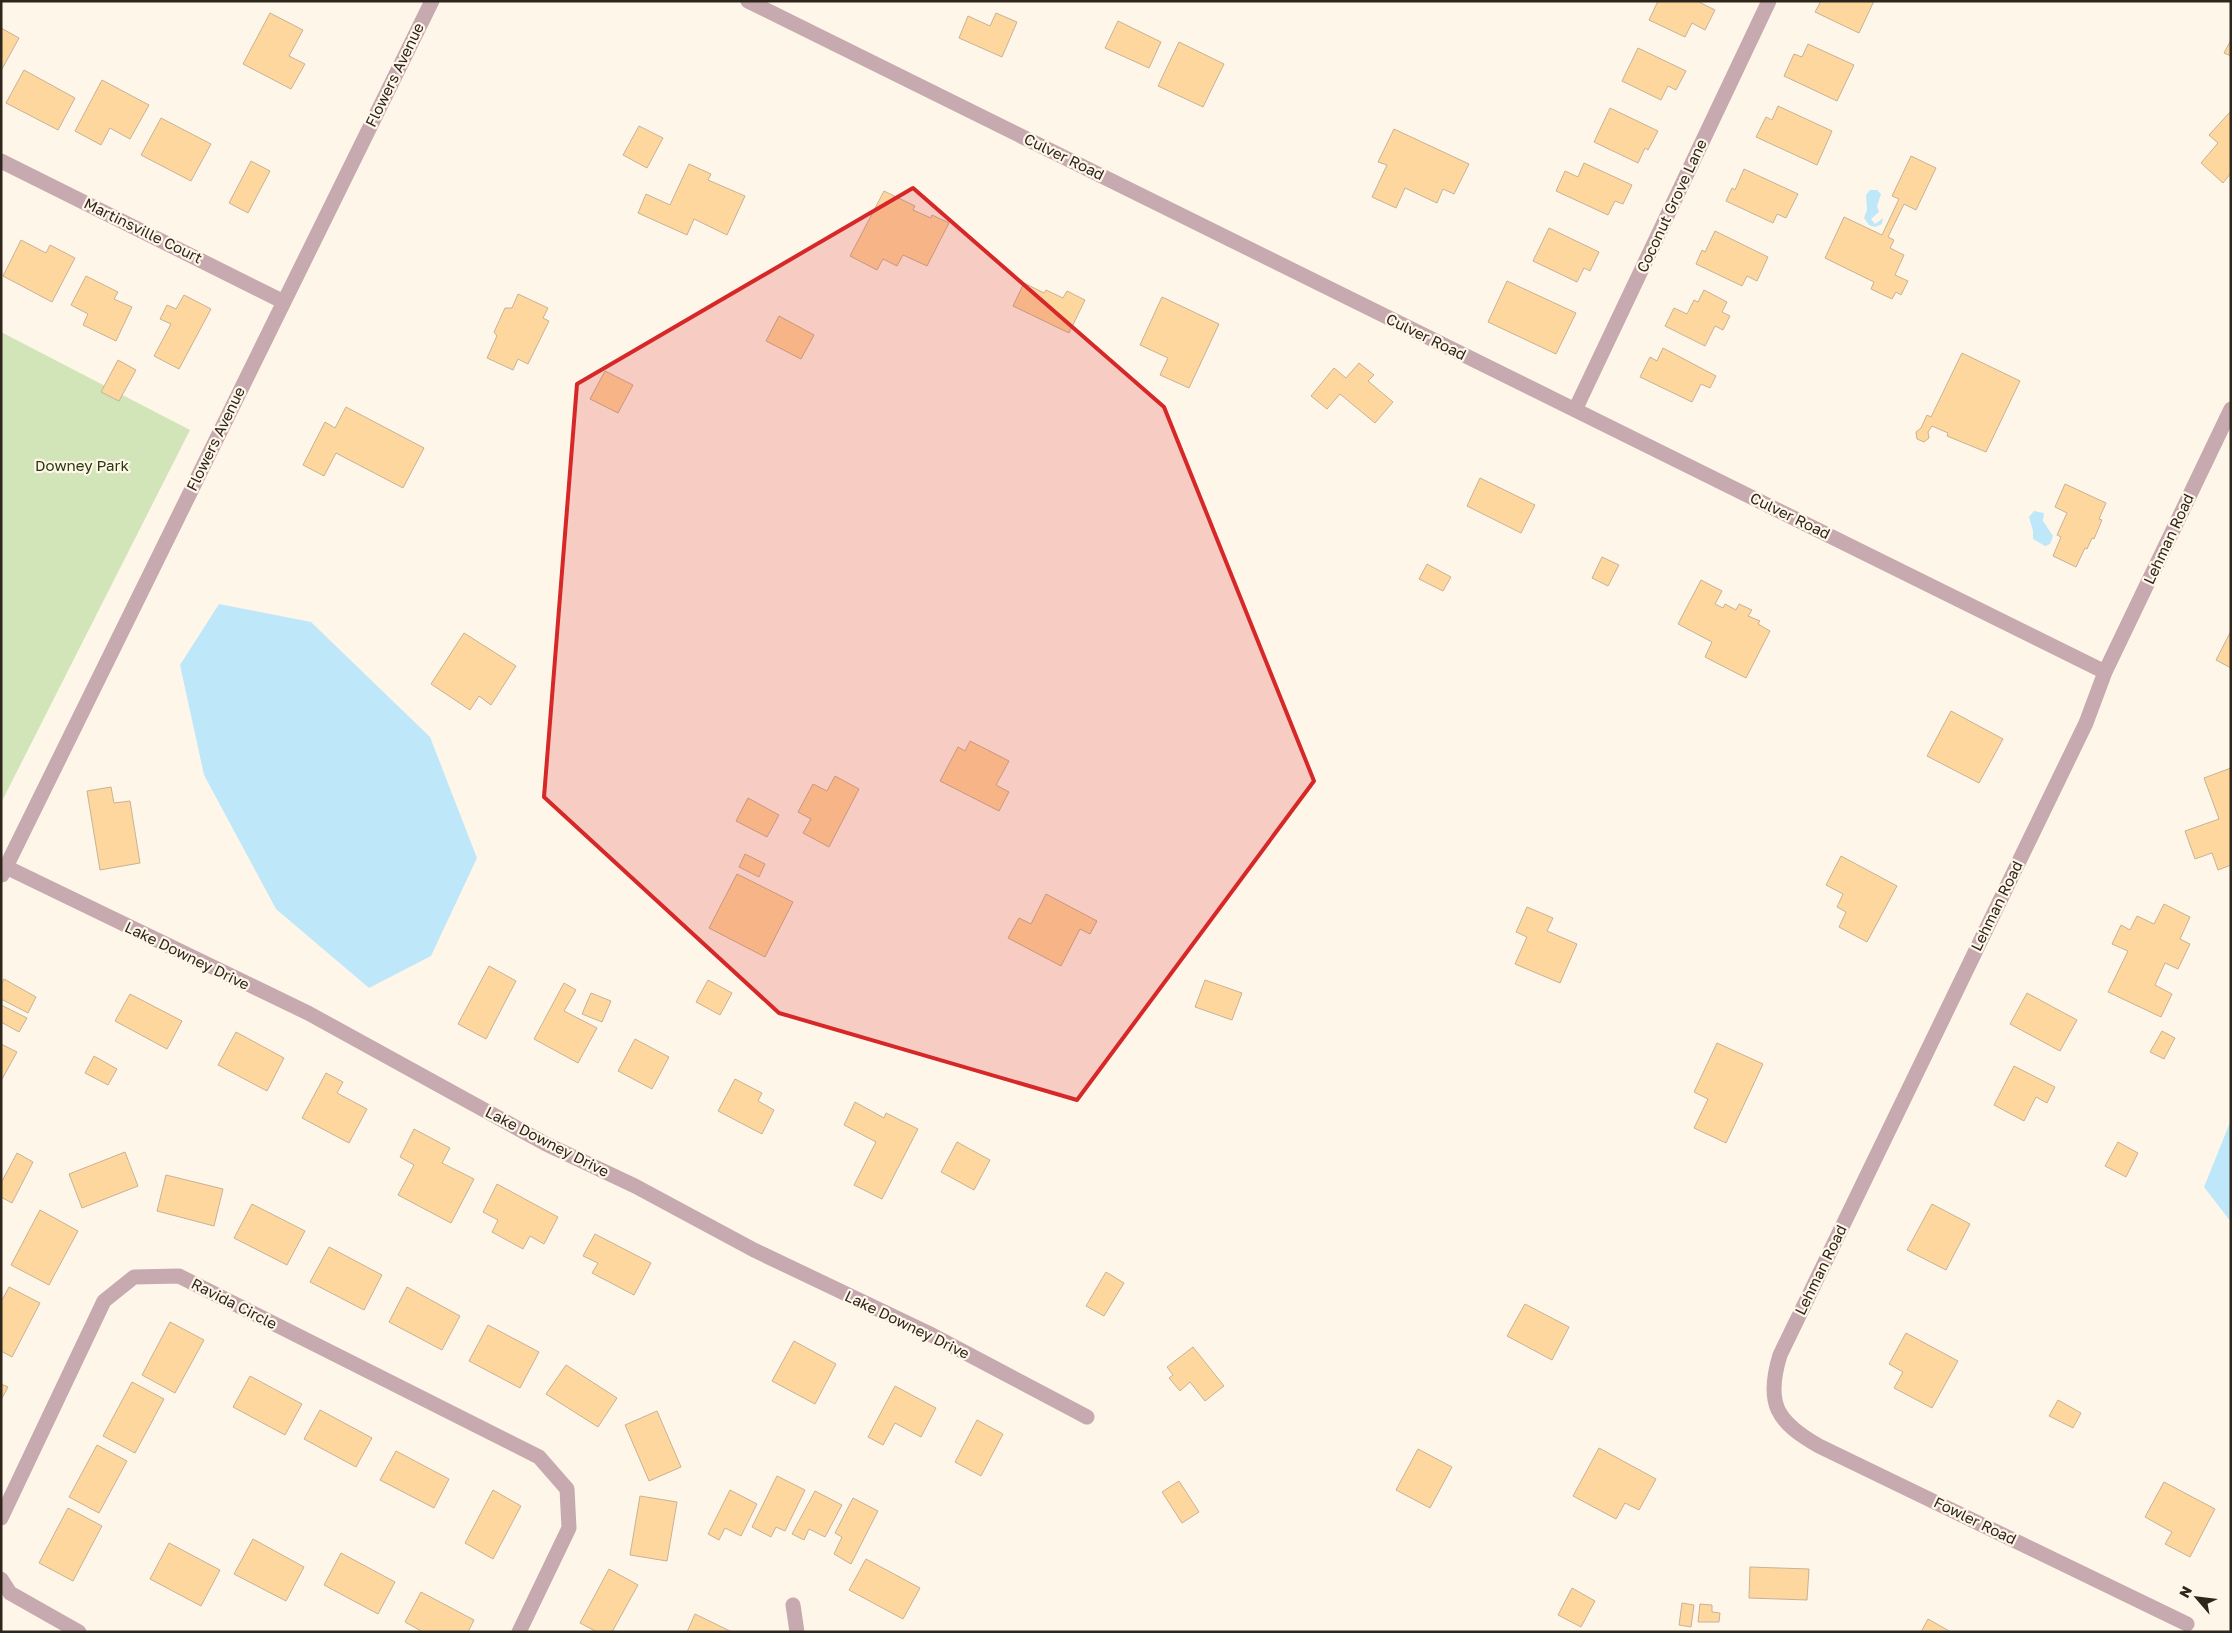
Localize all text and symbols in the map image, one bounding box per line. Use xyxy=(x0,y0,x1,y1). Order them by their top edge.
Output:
street label: Flowers Avenue xyxy=(361,19,427,130)
street label: Culver Road xyxy=(1021,129,1107,183)
street label: Coconut Grove Lane xyxy=(1632,136,1710,275)
street label: Martinsville Court xyxy=(81,194,206,267)
street label: Culver Road xyxy=(1383,309,1469,363)
street label: Flowers Avenue xyxy=(182,383,248,494)
park label: Downey Park xyxy=(35,456,129,474)
street label: Culver Road xyxy=(1747,488,1833,542)
street label: Lehman Road xyxy=(2139,490,2197,587)
street label: Lehman Road xyxy=(1967,858,2026,953)
street label: Lake Downey Drive xyxy=(122,917,253,993)
street label: Lake Downey Drive xyxy=(483,1102,613,1180)
street label: Lehman Road xyxy=(1791,1222,1850,1317)
street label: Ravida Circle xyxy=(189,1274,280,1332)
street label: Lake Downey Drive xyxy=(842,1286,973,1362)
street label: Fowler Road xyxy=(1931,1492,2020,1548)
north arrow xyxy=(2172,1573,2222,1623)
text: N xyxy=(2175,1583,2195,1600)

